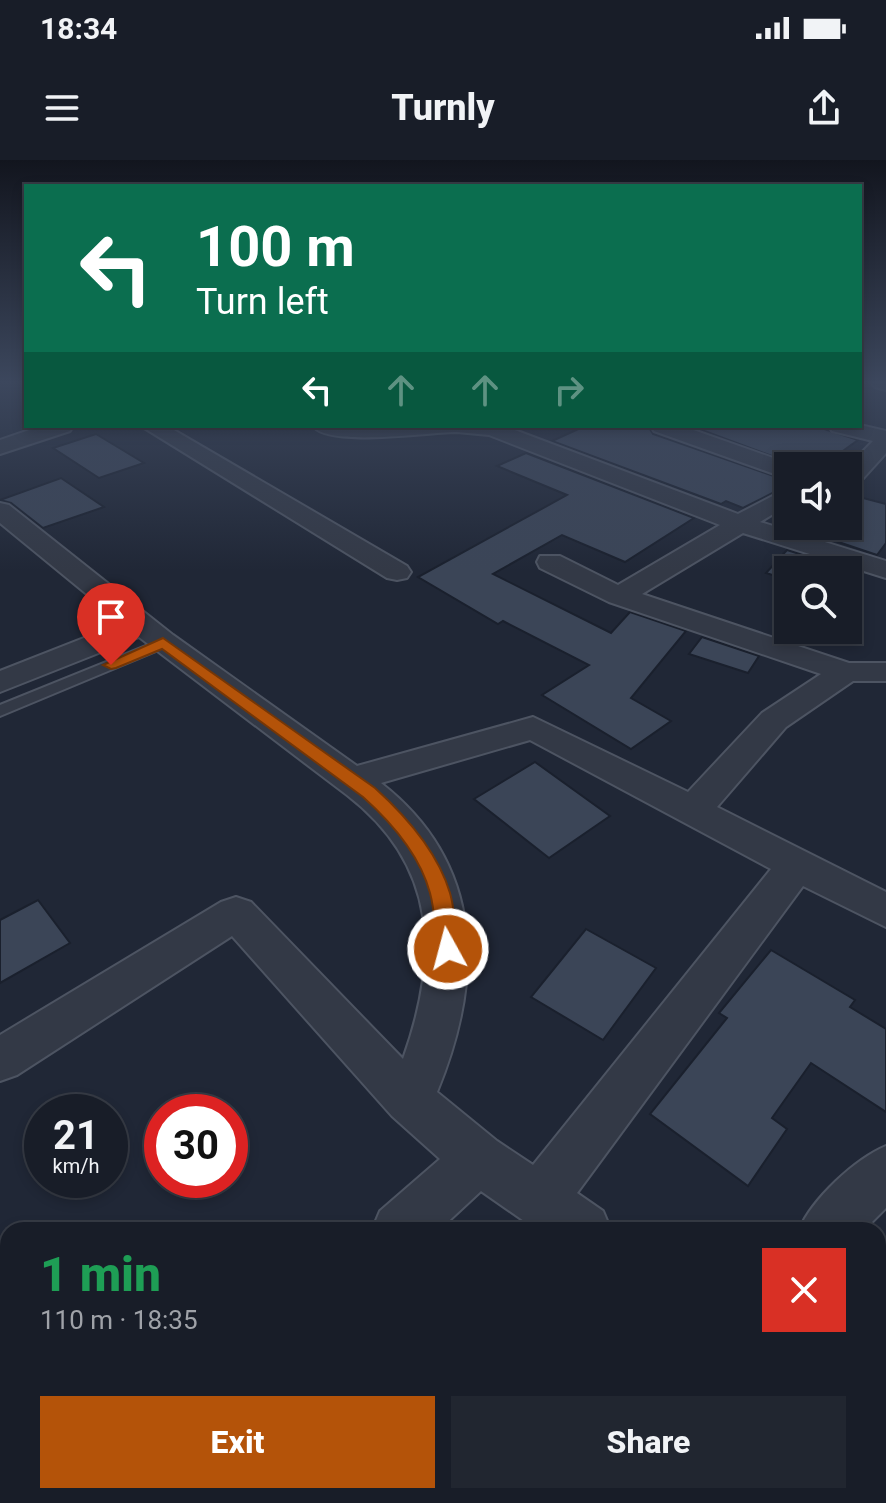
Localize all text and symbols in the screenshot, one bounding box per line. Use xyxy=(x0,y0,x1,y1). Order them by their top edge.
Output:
text: 18:34 xyxy=(40,11,117,46)
icon: menu xyxy=(40,86,84,130)
icon: share xyxy=(802,86,846,130)
text: Turnly xyxy=(391,87,495,129)
text: 100 m xyxy=(196,214,355,280)
icon: left xyxy=(64,216,168,320)
text: Turn left xyxy=(196,281,329,323)
icon: left xyxy=(295,368,339,412)
icon: ahead xyxy=(379,368,423,412)
icon: ahead xyxy=(463,368,507,412)
icon: right xyxy=(547,368,591,412)
map controls xyxy=(774,452,862,644)
button: sound xyxy=(774,452,862,540)
button: search xyxy=(774,556,862,644)
pin xyxy=(77,583,145,665)
icon: arrive xyxy=(89,595,133,639)
position arrow xyxy=(406,907,490,991)
speed limit sign: 30 xyxy=(144,1094,248,1198)
text: 21 xyxy=(53,1112,99,1159)
text: km/h xyxy=(53,1154,99,1178)
text: 1 min xyxy=(40,1246,161,1303)
button: close xyxy=(762,1248,846,1332)
text: 110 m · 18:35 xyxy=(40,1305,198,1335)
button: Exit xyxy=(40,1396,435,1488)
button: Share xyxy=(451,1396,846,1488)

